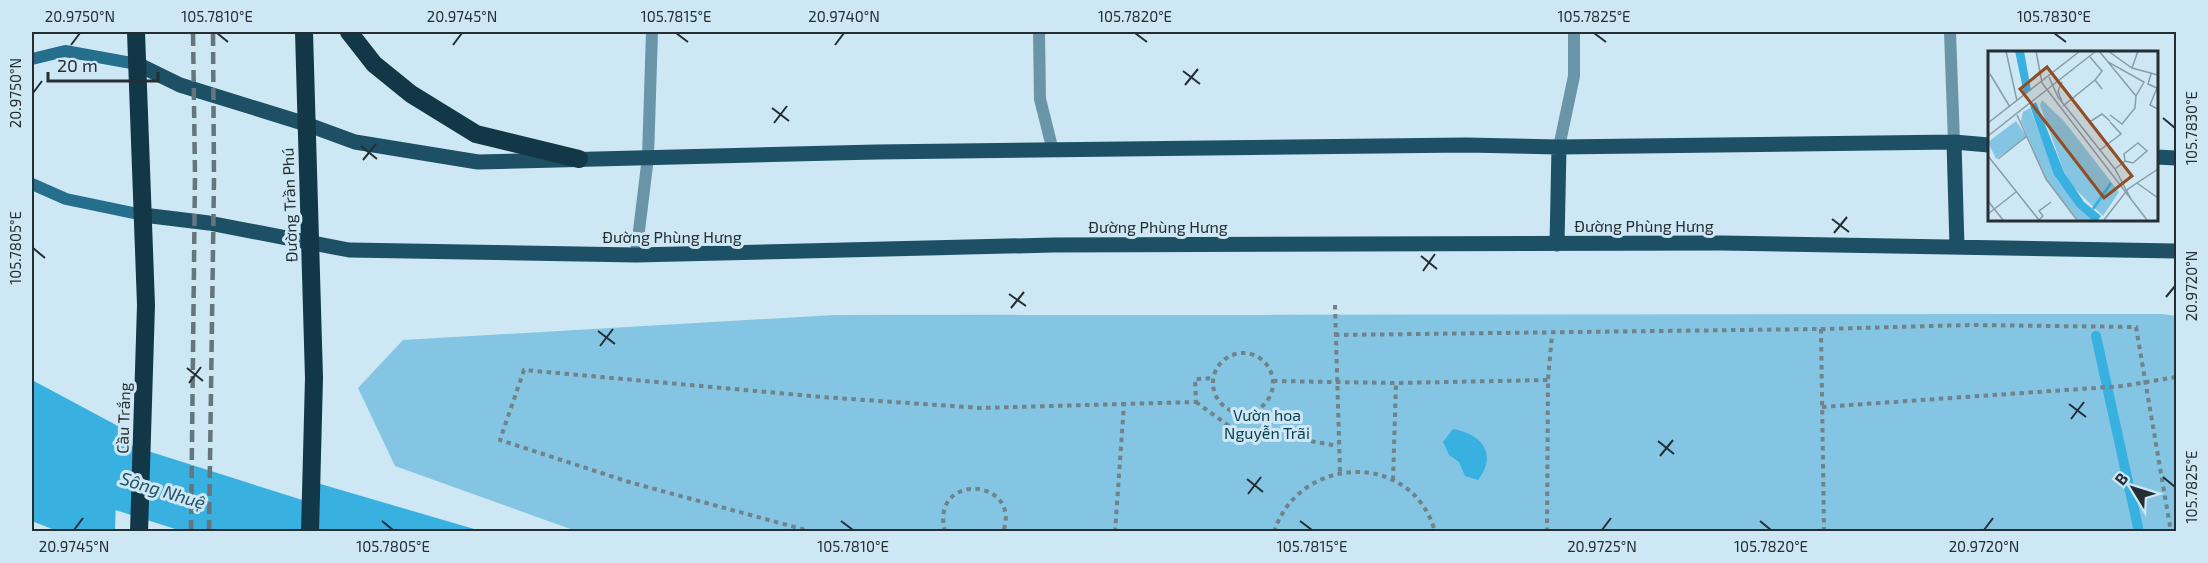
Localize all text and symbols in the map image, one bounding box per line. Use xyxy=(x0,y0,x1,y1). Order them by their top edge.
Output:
text: 20.9750°N xyxy=(45,7,115,25)
text: 105.7810°E xyxy=(181,7,253,25)
text: 20.9745°N xyxy=(427,7,497,25)
text: 105.7815°E xyxy=(641,7,711,25)
text: 20.9740°N xyxy=(808,7,880,25)
text: 105.7820°E xyxy=(1098,7,1172,25)
text: 105.7825°E xyxy=(1557,7,1631,25)
text: 105.7830°E xyxy=(2017,7,2091,25)
scale bar xyxy=(48,45,158,83)
inset map xyxy=(1988,51,2157,220)
text: 20 m xyxy=(57,54,98,76)
text: 20.9750°N xyxy=(6,58,24,128)
text: 105.7830°E xyxy=(2182,91,2200,165)
street label: Đường Trần Phú xyxy=(278,147,300,263)
text: 105.7805°E xyxy=(6,211,24,285)
street label: Đường Phùng Hưng xyxy=(1574,216,1714,235)
street label: Đường Phùng Hưng xyxy=(1088,217,1228,236)
street label: Đường Phùng Hưng xyxy=(602,227,742,246)
text: 20.9720°N xyxy=(2182,251,2200,321)
street label: Cầu Trắng xyxy=(112,382,134,454)
park label: Vườn hoa Nguyễn Trãi xyxy=(1224,405,1310,442)
text: 105.7825°E xyxy=(2182,450,2200,524)
north arrow xyxy=(2103,458,2163,518)
water label: Sông Nhuệ xyxy=(118,467,209,513)
text: B xyxy=(2110,469,2131,488)
text: 20.9745°N xyxy=(39,537,109,555)
text: 105.7805°E xyxy=(356,537,430,555)
text: 105.7810°E xyxy=(817,537,889,555)
text: 105.7815°E xyxy=(1277,537,1347,555)
text: 20.9725°N xyxy=(1567,537,1637,555)
text: 105.7820°E xyxy=(1734,537,1808,555)
text: 20.9720°N xyxy=(1949,537,2019,555)

